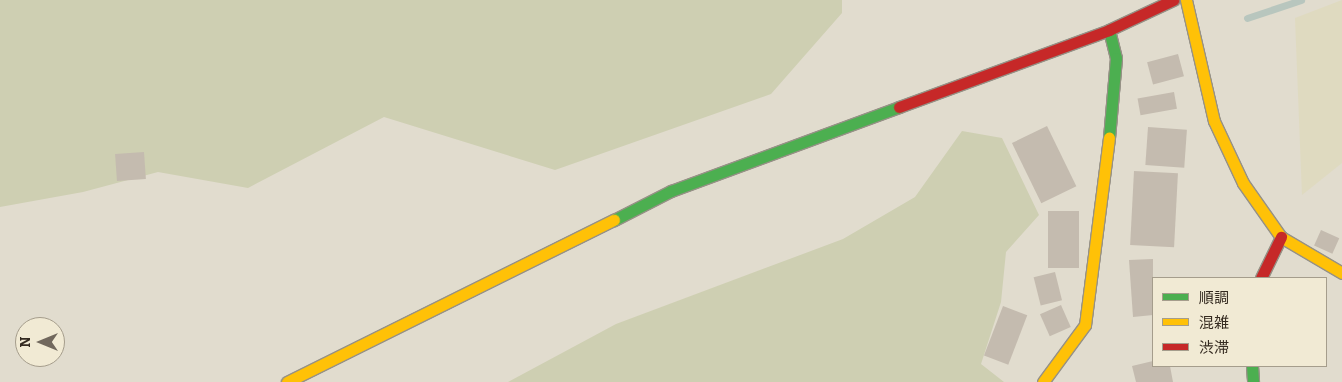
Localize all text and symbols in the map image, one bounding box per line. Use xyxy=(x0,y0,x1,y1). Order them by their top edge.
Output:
legend xyxy=(1152,277,1327,367)
text: 順調 xyxy=(1199,289,1229,307)
text: 混雑 xyxy=(1199,314,1229,332)
north arrow xyxy=(15,317,65,367)
text: N xyxy=(17,337,34,347)
text: 渋滞 xyxy=(1199,339,1229,357)

